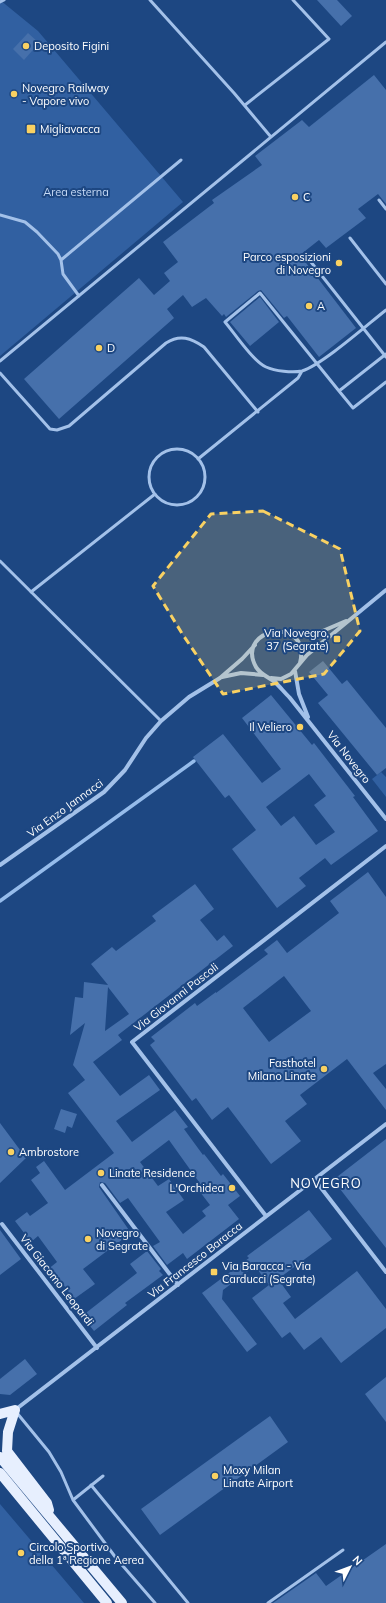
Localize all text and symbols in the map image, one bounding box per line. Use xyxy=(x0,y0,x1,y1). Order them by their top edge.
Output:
place label: Deposito Figini xyxy=(34,39,109,53)
marker: Deposito Figini xyxy=(21,41,31,51)
place label: Novegro Railway - Vapore vivo xyxy=(22,81,109,108)
marker: Novegro Railway - Vapore vivo xyxy=(9,89,19,99)
place label: Migliavacca xyxy=(40,122,100,136)
marker: Migliavacca xyxy=(25,123,37,135)
park label: Area esterna xyxy=(43,185,109,199)
place label: C xyxy=(303,190,311,204)
marker: C xyxy=(290,192,300,202)
place label: Parco esposizioni di Novegro xyxy=(243,250,331,277)
marker: Parco esposizioni di Novegro xyxy=(334,258,344,268)
place label: A xyxy=(317,299,325,313)
marker: A xyxy=(304,301,314,311)
place label: D xyxy=(107,341,115,355)
marker: D xyxy=(94,343,104,353)
place label: Via Novegro, 37 (Segrate) xyxy=(264,626,329,653)
marker: Via Novegro, 37 (Segrate) xyxy=(332,634,342,644)
place label: Il Veliero xyxy=(249,720,292,734)
marker: Il Veliero xyxy=(295,722,305,732)
street label: Via Novegro xyxy=(324,728,374,786)
street label: Via Enzo Jannacci xyxy=(24,776,106,840)
street label: Via Giovanni Pascoli xyxy=(131,960,221,1034)
place label: Fasthotel Milano Linate xyxy=(248,1056,316,1083)
marker: Fasthotel Milano Linate xyxy=(319,1064,329,1074)
place label: Ambrostore xyxy=(19,1145,79,1159)
marker: Ambrostore xyxy=(6,1147,16,1157)
place label: Linate Residence xyxy=(109,1166,195,1180)
marker: Linate Residence xyxy=(96,1168,106,1178)
district label: NOVEGRO xyxy=(290,1175,362,1191)
place label: L'Orchidea xyxy=(169,1181,224,1195)
marker: L'Orchidea xyxy=(227,1183,237,1193)
street label: Via Francesco Baracca xyxy=(145,1219,245,1301)
place label: Novegro di Segrate xyxy=(96,1226,148,1253)
street label: Via Giacomo Leopardi xyxy=(17,1232,97,1328)
marker: Novegro di Segrate xyxy=(83,1234,93,1244)
place label: Via Baracca - Via Carducci (Segrate) xyxy=(222,1259,316,1286)
marker: Via Baracca - Via Carducci (Segrate) xyxy=(209,1267,219,1277)
place label: Moxy Milan Linate Airport xyxy=(223,1463,293,1490)
marker: Moxy Milan Linate Airport xyxy=(210,1471,220,1481)
place label: Circolo Sportivo della 1ª Regione Aerea xyxy=(29,1540,144,1567)
north arrow xyxy=(330,1547,370,1587)
marker: Circolo Sportivo della 1ª Regione Aerea xyxy=(16,1548,26,1558)
text: N xyxy=(349,1553,365,1568)

